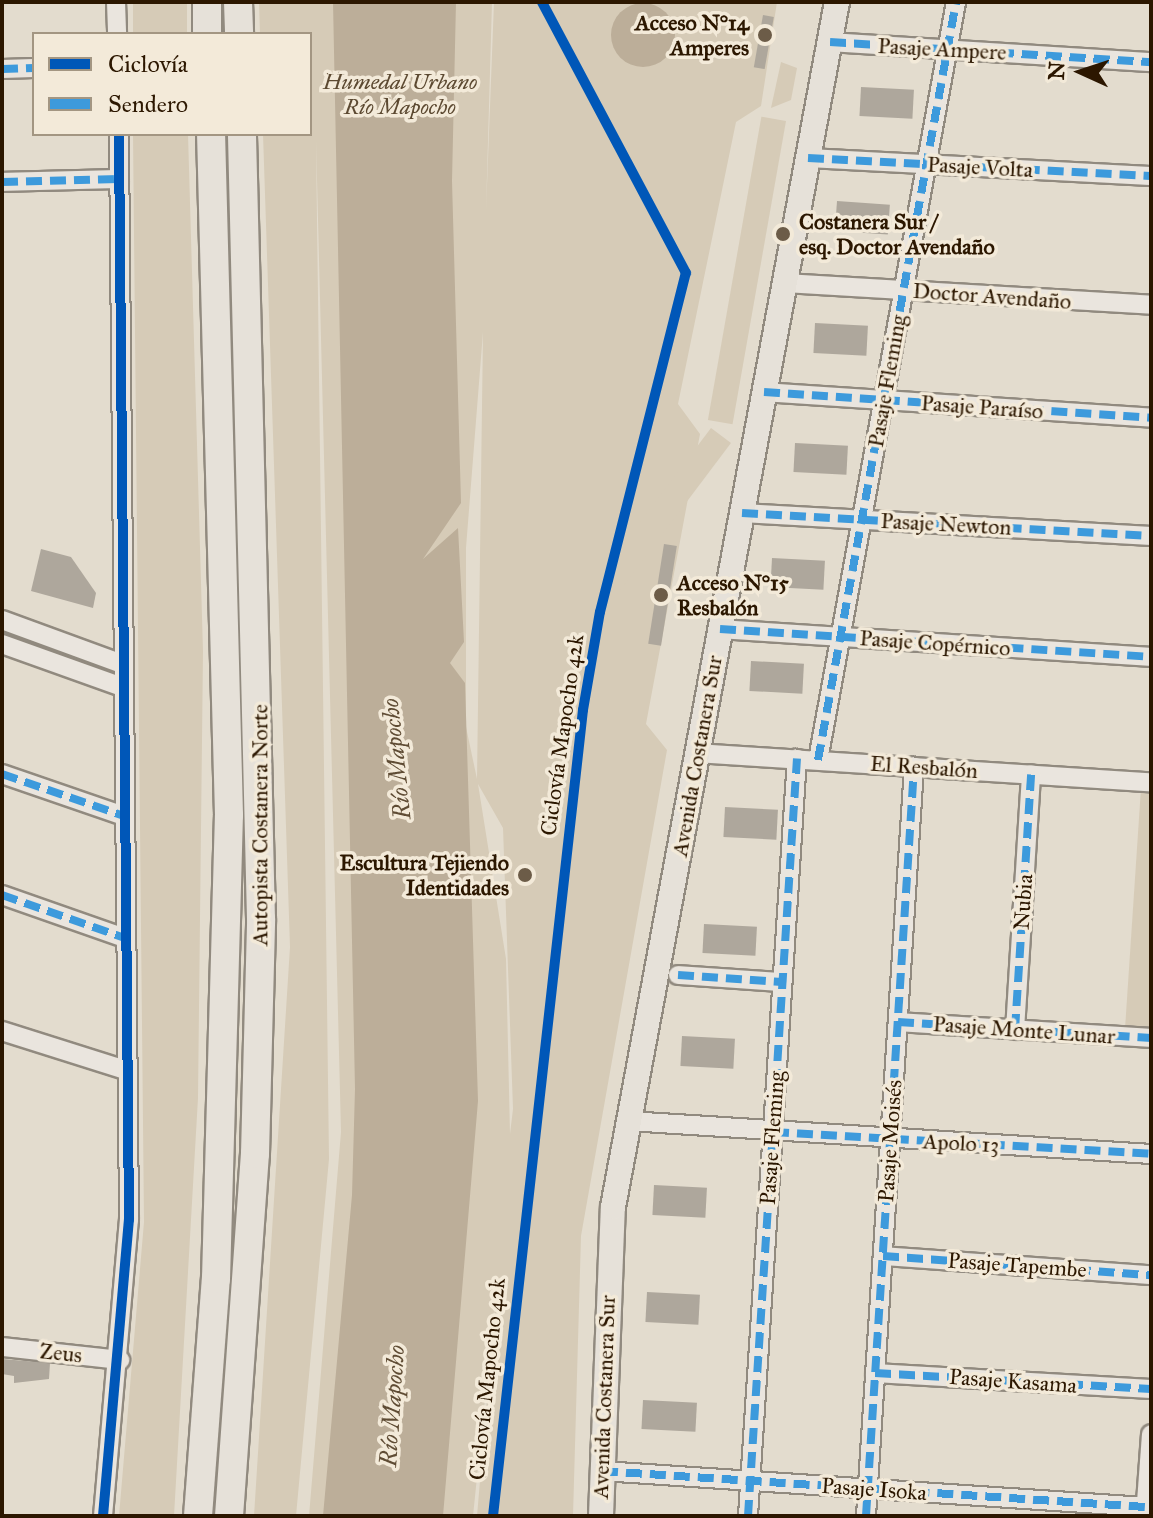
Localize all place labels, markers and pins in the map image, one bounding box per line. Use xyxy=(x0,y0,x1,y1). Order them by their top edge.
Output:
place label: Acceso N°14 Amperes xyxy=(635,9,749,60)
marker: Acceso N°14 Amperes xyxy=(756,26,774,44)
place label: Costanera Sur / esq. Doctor Avendaño xyxy=(799,208,995,260)
marker: Costanera Sur / esq. Doctor Avendaño xyxy=(774,225,792,243)
place label: Acceso N°15 Resbalón xyxy=(677,569,789,620)
marker: Acceso N°15 Resbalón xyxy=(652,586,670,604)
place label: Escultura Tejiendo Identidades xyxy=(339,849,509,900)
marker: Escultura Tejiendo Identidades xyxy=(516,866,534,884)

